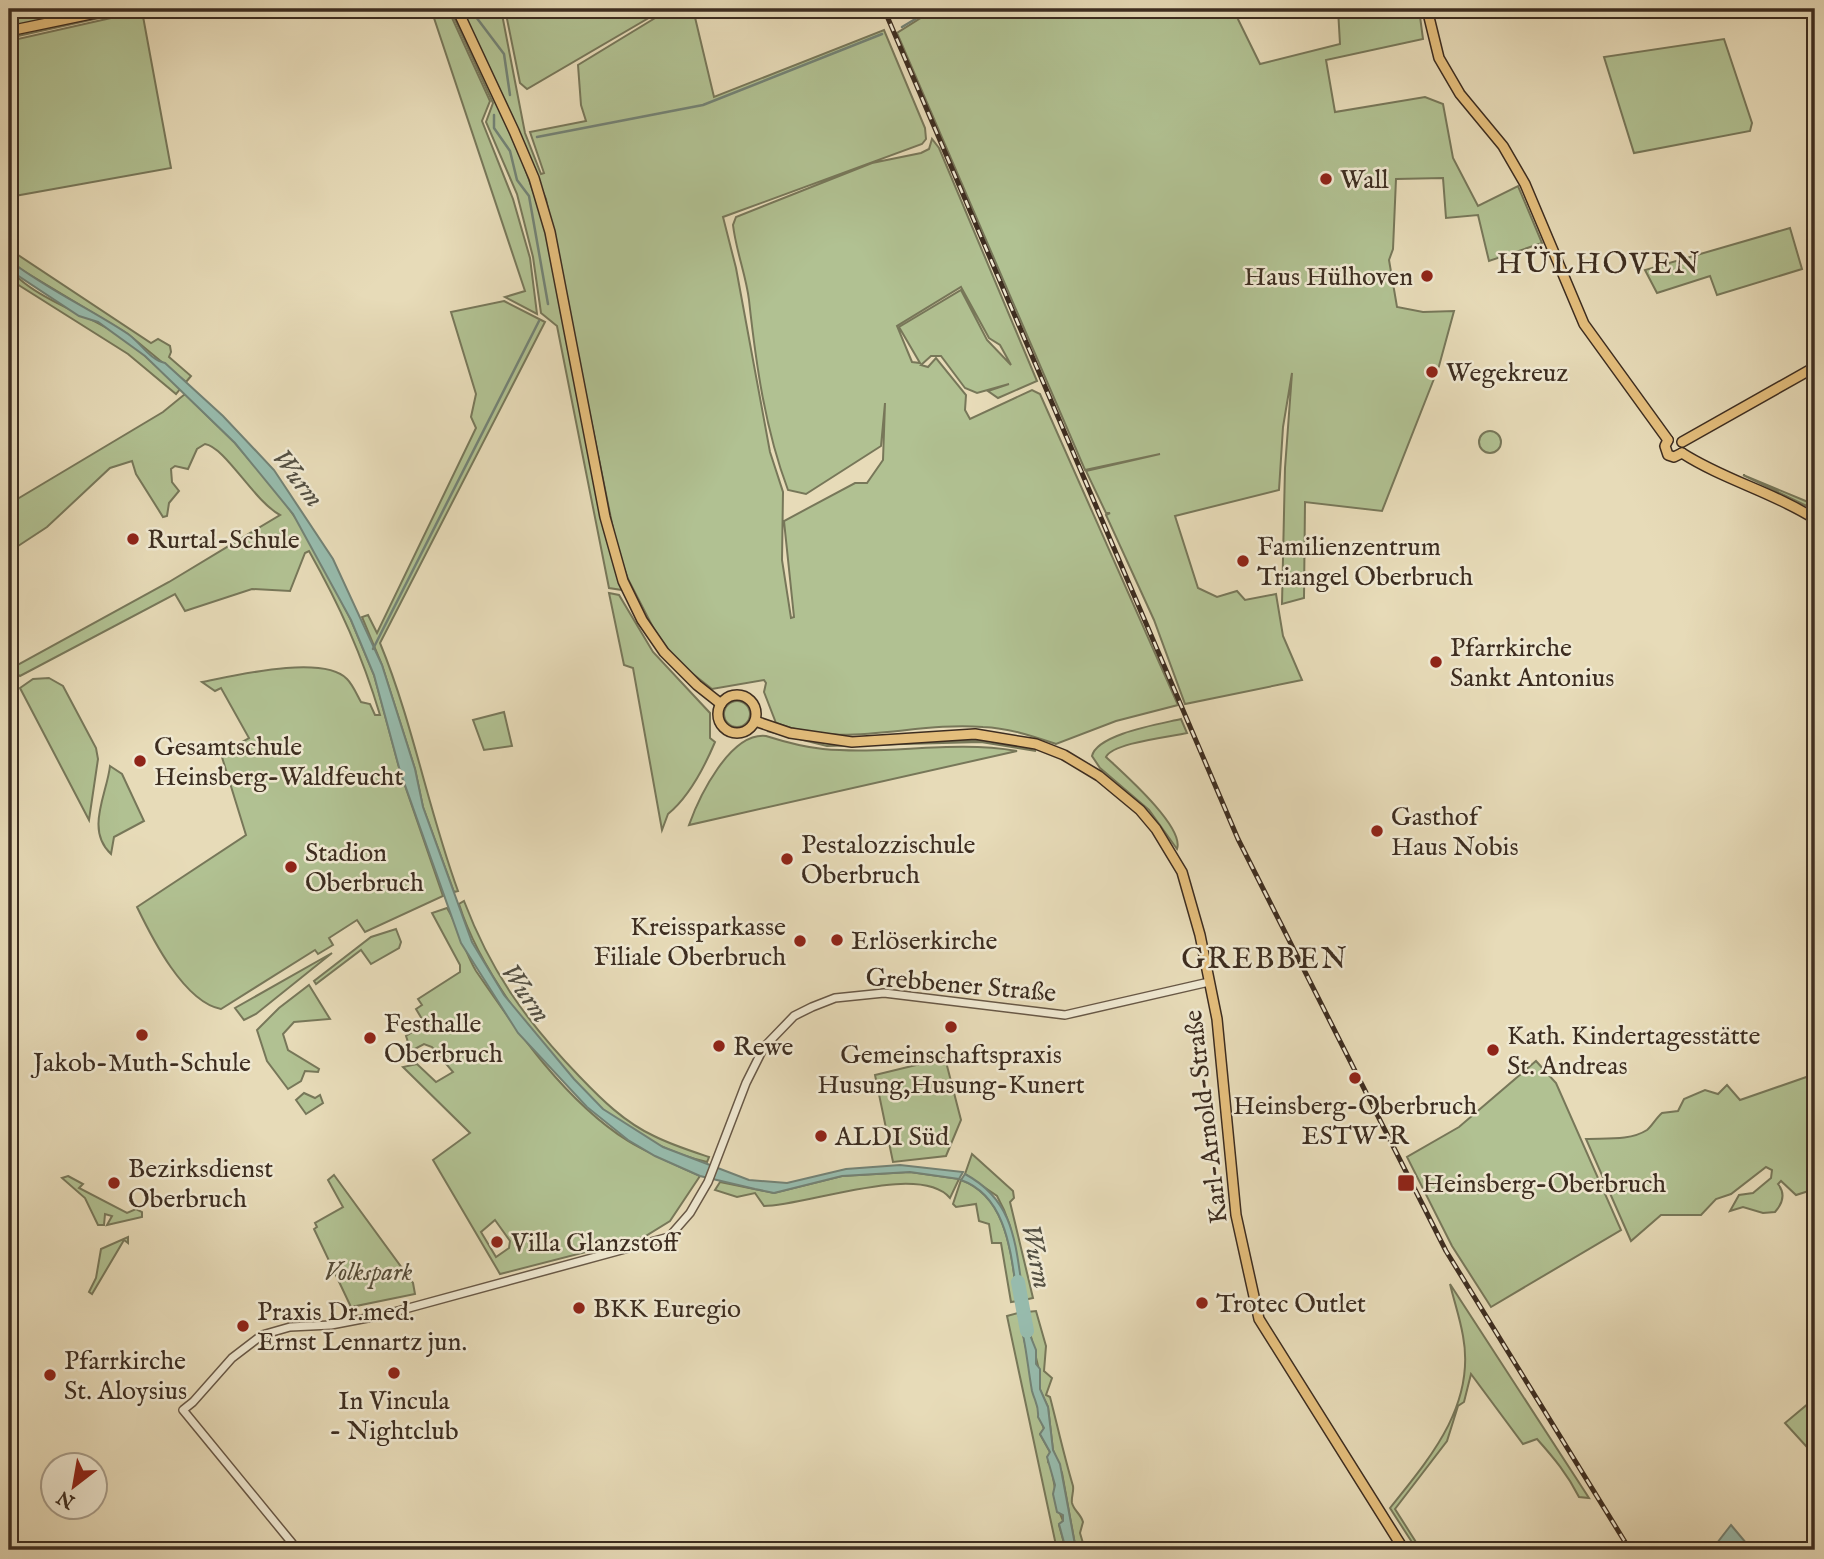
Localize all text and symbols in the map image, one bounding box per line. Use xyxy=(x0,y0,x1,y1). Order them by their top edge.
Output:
place label: Wall xyxy=(1340,164,1390,197)
marker: Wall xyxy=(1318,171,1334,187)
district label: HÜLHOVEN xyxy=(1497,246,1701,284)
place label: Haus Hülhoven xyxy=(1244,261,1413,294)
marker: Haus Hülhoven xyxy=(1419,268,1435,284)
place label: Wegekreuz xyxy=(1446,357,1568,390)
marker: Wegekreuz xyxy=(1424,364,1440,380)
water label: Wurm xyxy=(263,442,331,515)
place label: Rurtal-Schule xyxy=(147,524,300,557)
marker: Rurtal-Schule xyxy=(125,531,141,547)
place label: Familienzentrum Triangel Oberbruch xyxy=(1257,531,1473,594)
marker: Familienzentrum Triangel Oberbruch xyxy=(1235,553,1251,569)
place label: Pfarrkirche Sankt Antonius xyxy=(1450,632,1614,695)
marker: Pfarrkirche Sankt Antonius xyxy=(1428,654,1444,670)
place label: Gesamtschule Heinsberg-Waldfeucht xyxy=(154,731,403,794)
marker: Gesamtschule Heinsberg-Waldfeucht xyxy=(132,753,148,769)
place label: Gasthof Haus Nobis xyxy=(1391,801,1519,864)
marker: Gasthof Haus Nobis xyxy=(1369,823,1385,839)
place label: Pestalozzischule Oberbruch xyxy=(801,829,975,892)
place label: Stadion Oberbruch xyxy=(305,837,424,900)
marker: Pestalozzischule Oberbruch xyxy=(779,851,795,867)
marker: Stadion Oberbruch xyxy=(283,859,299,875)
place label: Kreissparkasse Filiale Oberbruch xyxy=(594,911,786,974)
place label: Erlöserkirche xyxy=(851,925,997,958)
marker: Erlöserkirche xyxy=(829,932,845,948)
marker: Kreissparkasse Filiale Oberbruch xyxy=(792,933,808,949)
district label: GREBBEN xyxy=(1181,941,1349,979)
water label: Wurm xyxy=(492,957,558,1030)
street label: Grebbener Straße xyxy=(864,961,1058,1010)
place label: Festhalle Oberbruch xyxy=(384,1008,503,1071)
street label: Karl-Arnold-Straße xyxy=(1177,1008,1236,1226)
marker: Gemeinschaftspraxis Husung,Husung-Kunert xyxy=(943,1019,959,1035)
place label: Kath. Kindertagesstätte St. Andreas xyxy=(1507,1020,1760,1083)
marker: Jakob-Muth-Schule xyxy=(134,1027,150,1043)
marker: Festhalle Oberbruch xyxy=(362,1030,378,1046)
place label: Rewe xyxy=(733,1031,794,1064)
marker: Rewe xyxy=(711,1038,727,1054)
place label: Gemeinschaftspraxis Husung,Husung-Kunert xyxy=(817,1039,1085,1102)
marker: Kath. Kindertagesstätte St. Andreas xyxy=(1485,1042,1501,1058)
place label: Jakob-Muth-Schule xyxy=(30,1047,251,1080)
marker: Heinsberg-Oberbruch ESTW-R xyxy=(1347,1070,1363,1086)
place label: Heinsberg-Oberbruch ESTW-R xyxy=(1233,1090,1477,1153)
place label: ALDI Süd xyxy=(834,1121,949,1154)
marker: ALDI Süd xyxy=(813,1128,829,1144)
place label: Bezirksdienst Oberbruch xyxy=(128,1153,273,1216)
place label: Heinsberg-Oberbruch xyxy=(1422,1168,1666,1201)
marker: Heinsberg-Oberbruch xyxy=(1396,1173,1416,1193)
marker: Bezirksdienst Oberbruch xyxy=(106,1175,122,1191)
water label: Wurm xyxy=(1012,1221,1059,1292)
place label: Villa Glanzstoff xyxy=(510,1227,681,1260)
marker: Villa Glanzstoff xyxy=(489,1234,505,1250)
park label: Volkspark xyxy=(324,1256,413,1289)
place label: Trotec Outlet xyxy=(1216,1288,1366,1321)
place label: BKK Euregio xyxy=(593,1293,741,1326)
marker: Trotec Outlet xyxy=(1194,1295,1210,1311)
place label: Praxis Dr.med. Ernst Lennartz jun. xyxy=(257,1296,467,1359)
marker: BKK Euregio xyxy=(571,1300,587,1316)
marker: Praxis Dr.med. Ernst Lennartz jun. xyxy=(235,1318,251,1334)
place label: Pfarrkirche St. Aloysius xyxy=(64,1345,187,1408)
marker: In Vincula - Nightclub xyxy=(386,1365,402,1381)
marker: Pfarrkirche St. Aloysius xyxy=(42,1367,58,1383)
place label: In Vincula - Nightclub xyxy=(329,1385,459,1448)
north arrow xyxy=(38,1450,108,1520)
text: N xyxy=(53,1484,80,1514)

